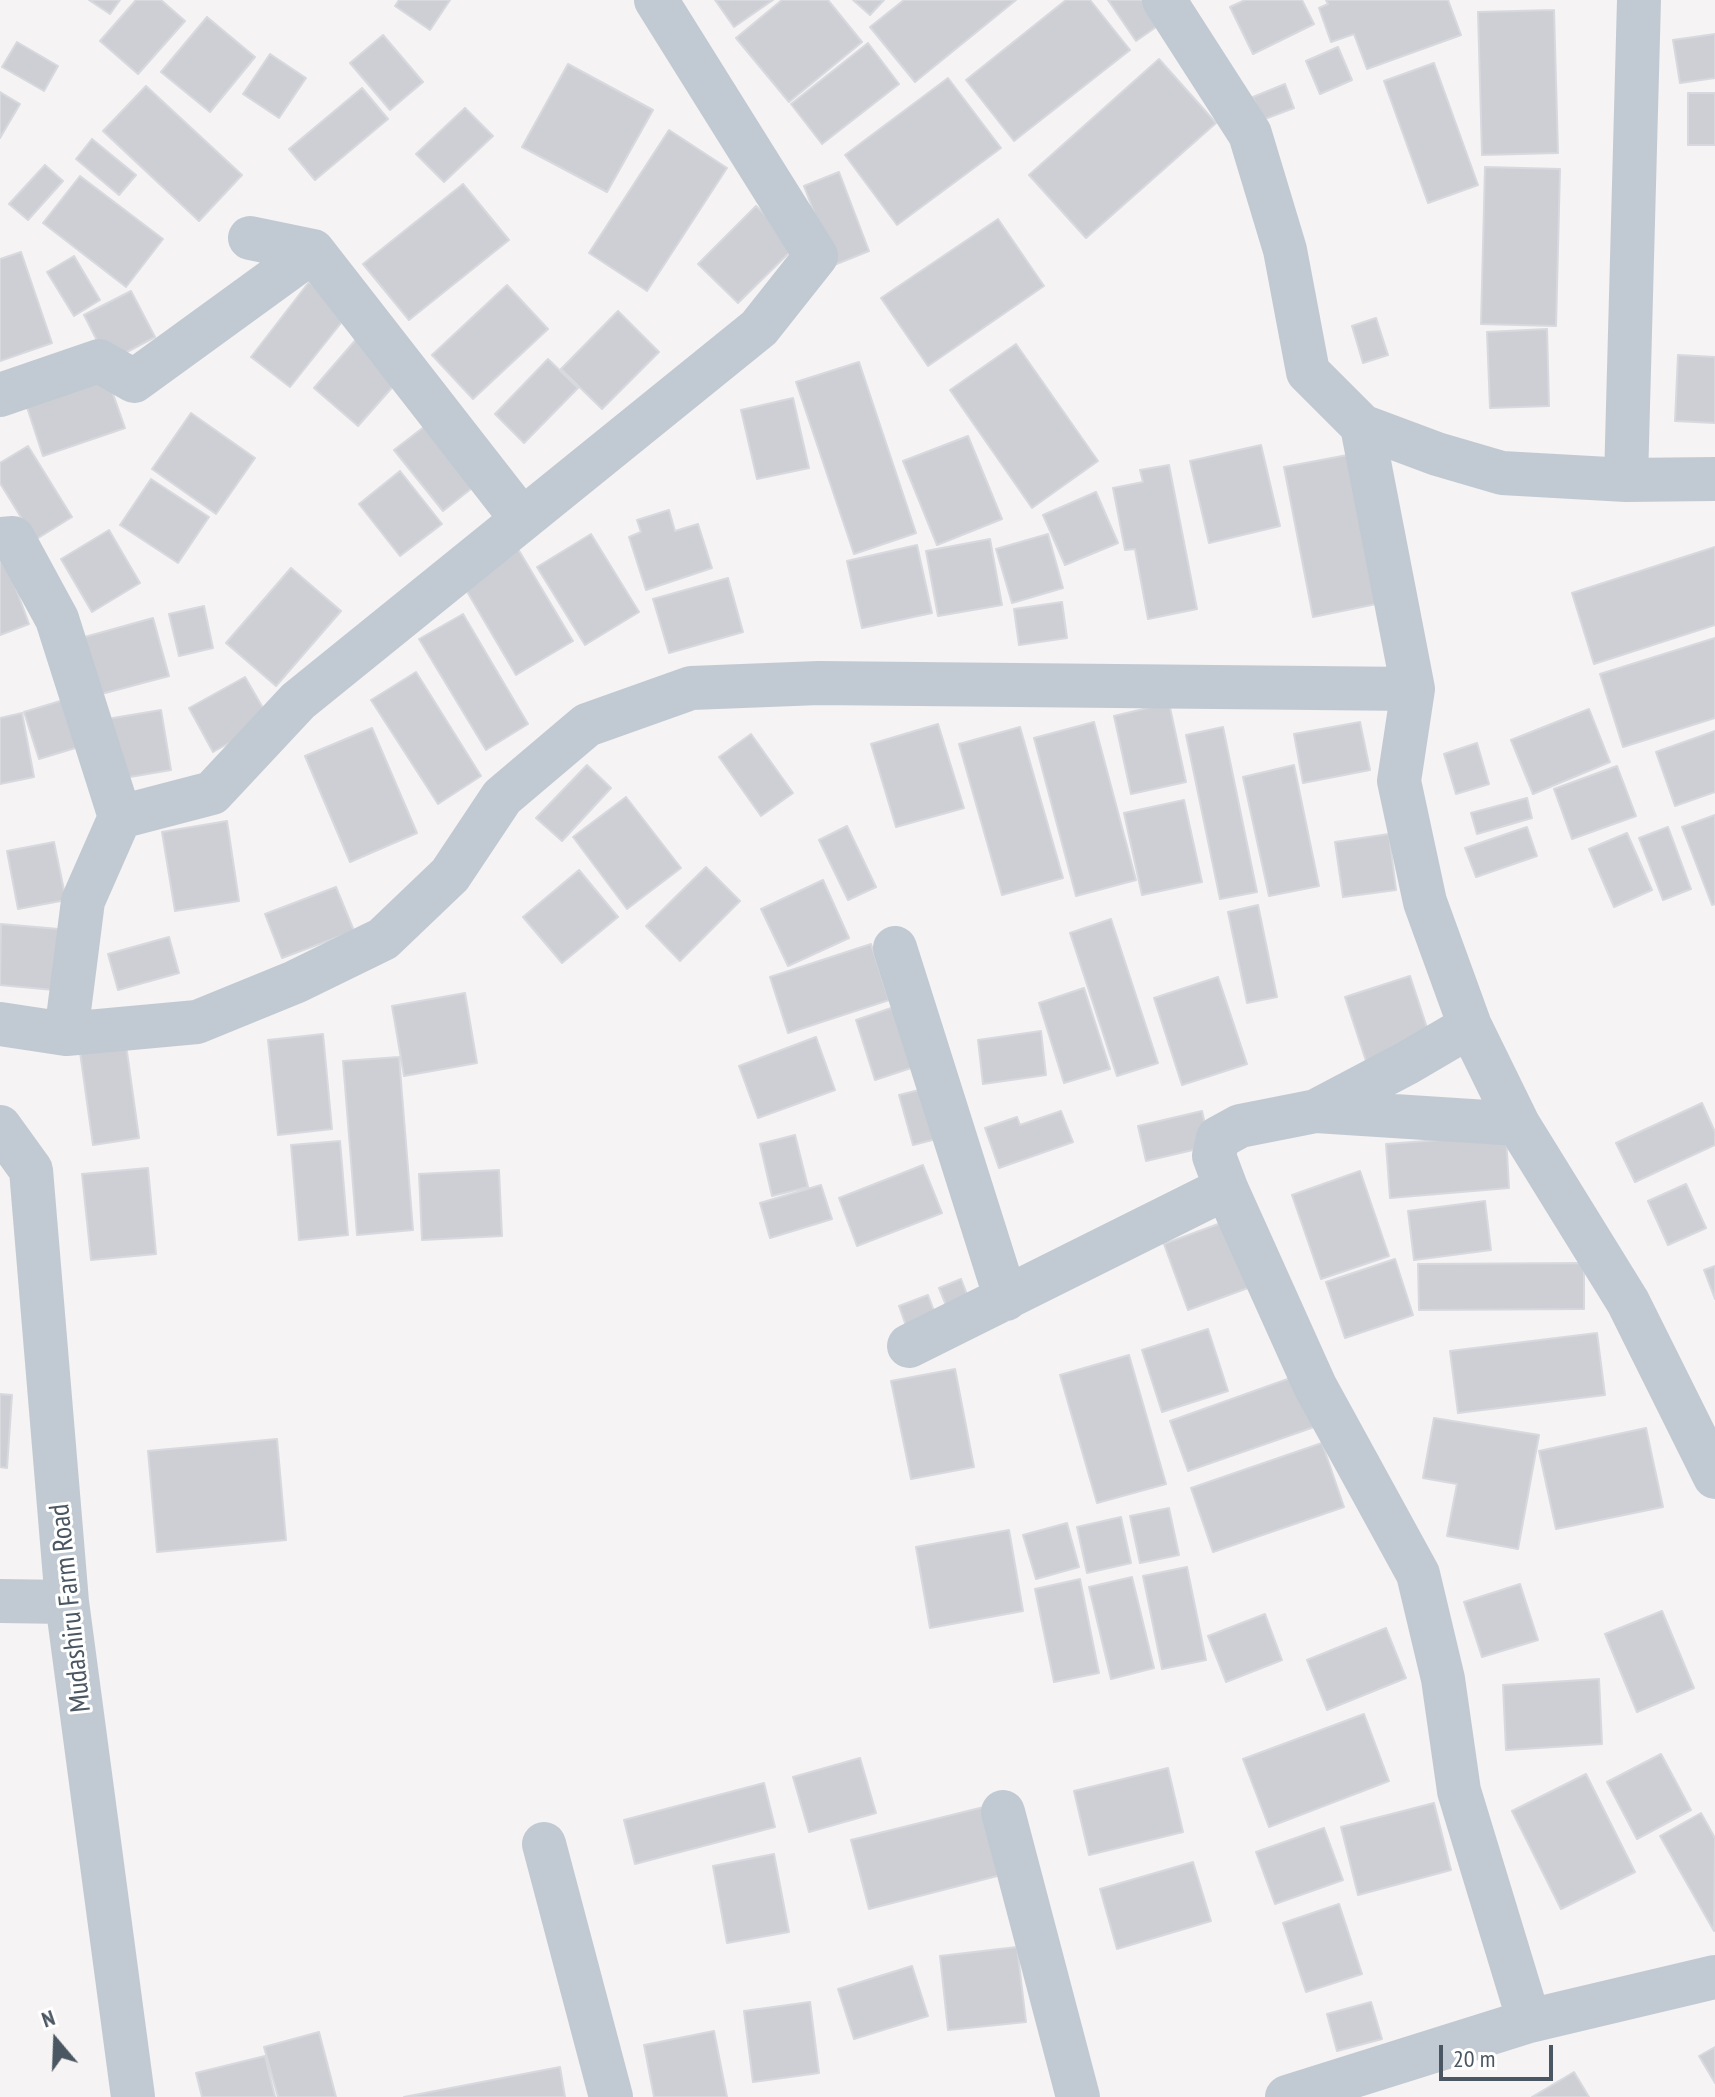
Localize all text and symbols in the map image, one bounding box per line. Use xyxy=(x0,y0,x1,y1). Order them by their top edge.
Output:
street label: Mudashiru Farm Road xyxy=(43,1502,99,1714)
north arrow xyxy=(16,2001,96,2081)
text: N xyxy=(38,2003,58,2033)
scale bar xyxy=(1443,2029,1557,2079)
text: 20 m xyxy=(1453,2043,1495,2074)

